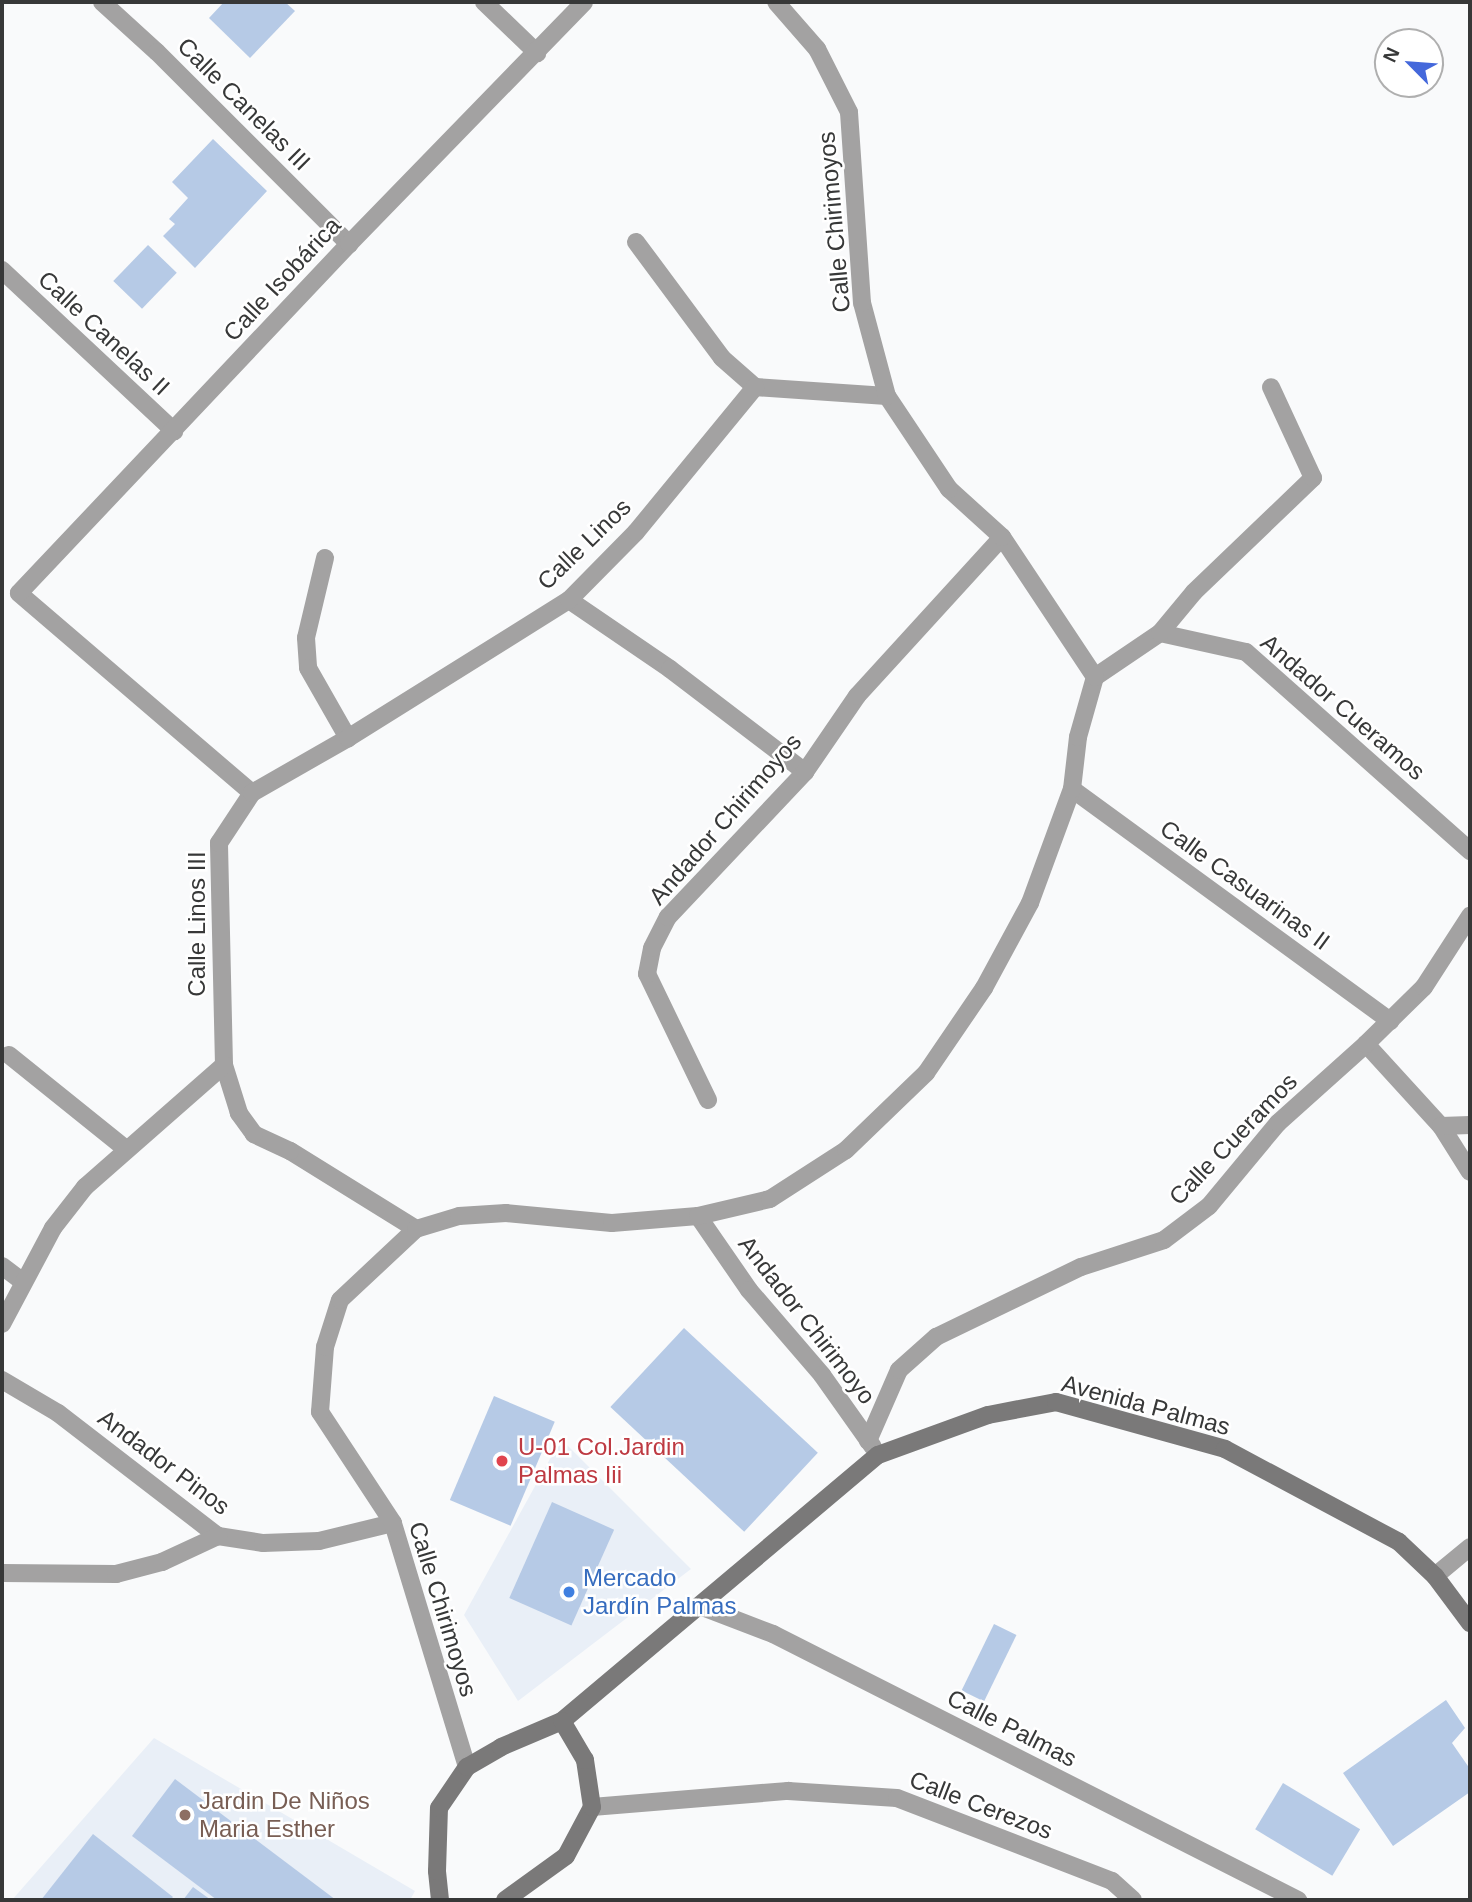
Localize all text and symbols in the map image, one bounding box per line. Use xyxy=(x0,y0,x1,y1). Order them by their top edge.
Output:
north arrow xyxy=(1374,28,1444,98)
street label: Calle Canelas III xyxy=(172,32,316,176)
text: N xyxy=(1379,44,1404,65)
street label: Calle Chirimoyos xyxy=(812,130,856,314)
street label: Calle Isobárica xyxy=(217,211,347,347)
street label: Calle Canelas II xyxy=(32,265,176,401)
street label: Calle Linos xyxy=(531,492,637,596)
street label: Andador Cueramos xyxy=(1255,628,1431,786)
street label: Andador Chirimoyos xyxy=(643,728,807,910)
street label: Calle Casuarinas II xyxy=(1155,814,1335,956)
street label: Calle Linos III xyxy=(183,851,211,997)
street label: Calle Cueramos xyxy=(1163,1067,1303,1211)
street label: Andador Chirimoyo xyxy=(732,1230,882,1410)
street label: Avenida Palmas xyxy=(1059,1369,1233,1441)
street label: Andador Pinos xyxy=(92,1403,236,1521)
place label: U-01 Col.Jardin Palmas Iii xyxy=(518,1433,685,1489)
marker: U-01 Col.Jardin Palmas Iii xyxy=(492,1451,512,1471)
street label: Calle Chirimoyos xyxy=(403,1518,483,1700)
place label: Mercado Jardín Palmas xyxy=(583,1564,736,1620)
marker: Mercado Jardín Palmas xyxy=(561,1584,577,1600)
street label: Calle Palmas xyxy=(942,1683,1082,1773)
street label: Calle Cerezos xyxy=(905,1765,1057,1845)
place label: Jardin De Niños Maria Esther xyxy=(199,1787,370,1843)
marker: Jardin De Niños Maria Esther xyxy=(177,1807,193,1823)

